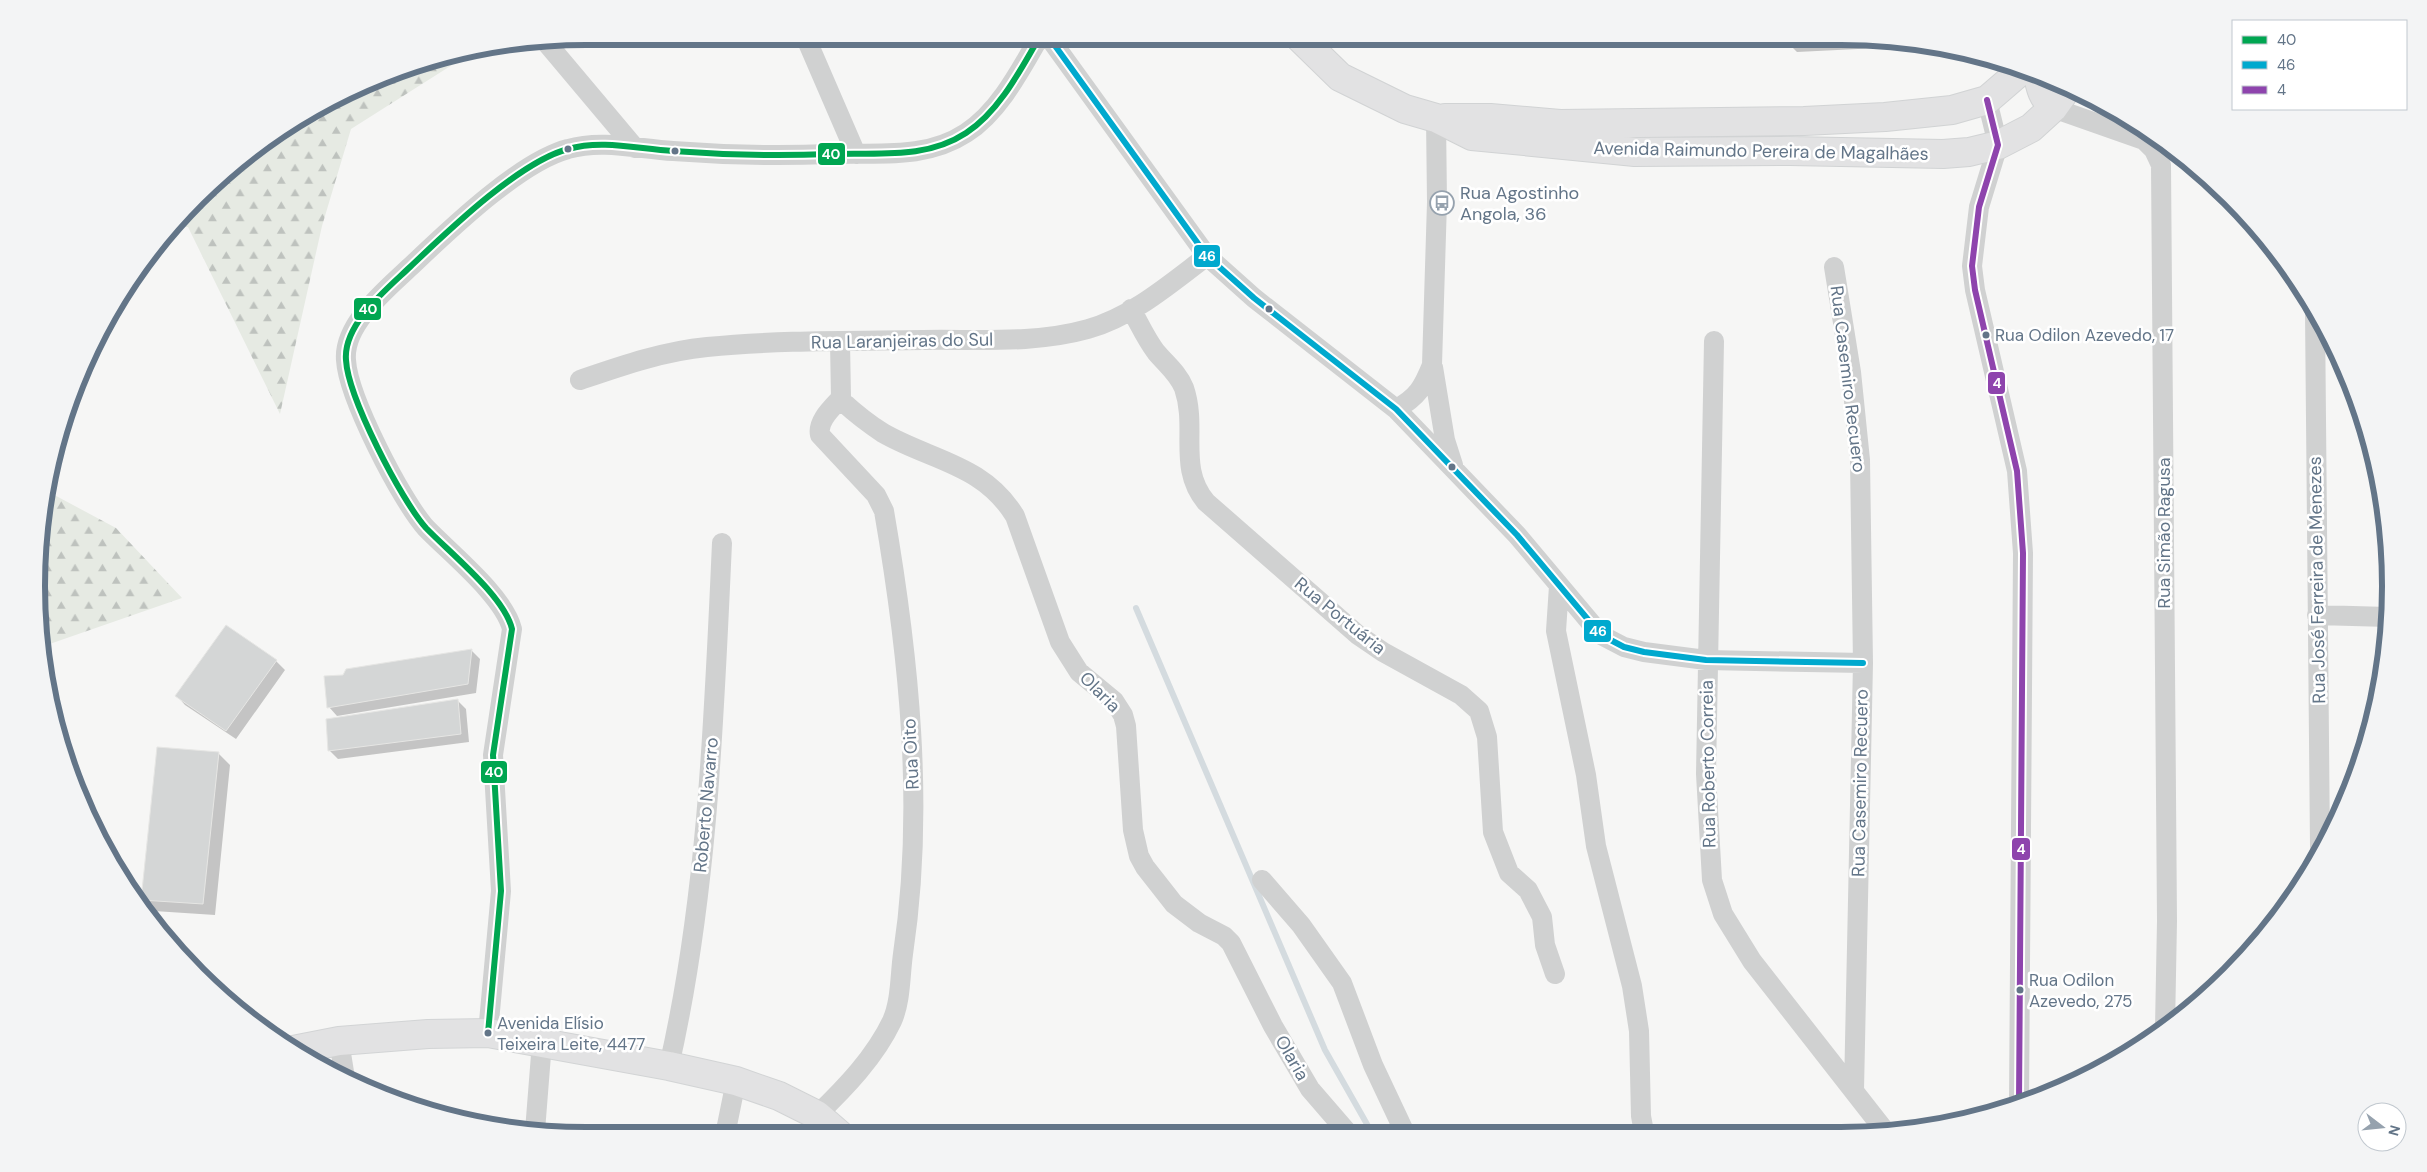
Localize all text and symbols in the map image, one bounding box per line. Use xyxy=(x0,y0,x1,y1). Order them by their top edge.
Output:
legend xyxy=(2232,20,2407,110)
text: 40 xyxy=(2277,30,2296,50)
text: 46 xyxy=(2277,55,2296,75)
text: 4 xyxy=(2277,80,2286,100)
street label: Avenida Raimundo Pereira de Magalhães xyxy=(1593,136,1929,166)
line badge: 40 xyxy=(817,142,846,166)
unlabelled marker xyxy=(563,144,573,154)
text: 40 xyxy=(822,145,841,163)
unlabelled marker xyxy=(670,146,680,156)
place label: Rua Agostinho Angola, 36 xyxy=(1460,181,1579,226)
bus stop icon: Rua Agostinho Angola, 36 xyxy=(1429,190,1455,216)
line badge: 46 xyxy=(1193,244,1221,268)
text: 46 xyxy=(1198,247,1216,265)
street label: Rua Casemiro Recuero xyxy=(1825,284,1871,474)
line badge: 40 xyxy=(353,297,382,321)
text: 40 xyxy=(359,300,378,318)
unlabelled marker xyxy=(1264,304,1274,314)
place label: Rua Odilon Azevedo, 17 xyxy=(1995,324,2174,346)
street label: Rua Laranjeiras do Sul xyxy=(811,327,993,355)
marker: Rua Odilon Azevedo, 17 xyxy=(1981,330,1991,340)
line badge: 4 xyxy=(1987,371,2006,395)
text: 4 xyxy=(1992,374,2002,392)
street label: Rua José Ferreira de Menezes xyxy=(2303,456,2331,704)
street label: Rua Simão Ragusa xyxy=(2152,457,2176,609)
unlabelled marker xyxy=(1447,462,1457,472)
street label: Rua Portuária xyxy=(1289,572,1391,660)
line badge: 46 xyxy=(1583,619,1612,643)
text: 46 xyxy=(1589,622,1607,640)
street label: Olaria xyxy=(1074,666,1126,718)
street label: Rua Roberto Correia xyxy=(1695,680,1721,848)
street label: Rua Casemiro Recuero xyxy=(1846,689,1874,877)
street label: Rua Oito xyxy=(897,718,925,790)
street label: Roberto Navarro xyxy=(688,736,724,874)
line badge: 40 xyxy=(480,760,508,784)
text: 40 xyxy=(485,763,504,781)
line badge: 4 xyxy=(2011,837,2031,861)
text: 4 xyxy=(2016,840,2026,858)
place label: Rua Odilon Azevedo, 275 xyxy=(2029,969,2132,1012)
marker: Rua Odilon Azevedo, 275 xyxy=(2015,985,2025,995)
place label: Avenida Elísio Teixeira Leite, 4477 xyxy=(497,1012,645,1055)
marker: Avenida Elísio Teixeira Leite, 4477 xyxy=(483,1028,493,1038)
street label: Olaria xyxy=(1269,1031,1315,1085)
north arrow xyxy=(2357,1102,2407,1152)
text: N xyxy=(2384,1123,2405,1138)

